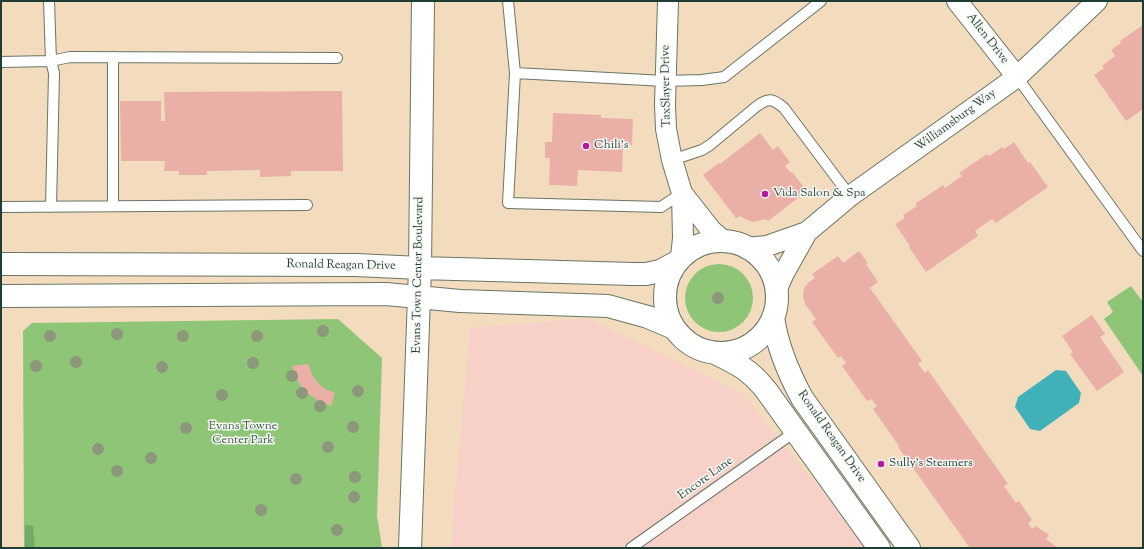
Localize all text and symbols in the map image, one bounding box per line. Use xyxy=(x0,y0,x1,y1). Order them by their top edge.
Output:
street label: Allen Drive xyxy=(963,11,1011,67)
street label: TaxSlayer Drive xyxy=(659,45,675,127)
street label: Williamsburg Way xyxy=(913,87,999,155)
place label: Chili's xyxy=(594,139,628,153)
marker: Chili's xyxy=(581,141,591,151)
place label: Vida Salon & Spa xyxy=(773,187,866,201)
marker: Vida Salon & Spa xyxy=(760,189,770,199)
street label: Evans Town Center Boulevard xyxy=(410,196,428,354)
street label: Ronald Reagan Drive xyxy=(286,258,396,274)
street label: Ronald Reagan Drive xyxy=(794,388,868,486)
park label: Evans Towne Center Park xyxy=(209,420,277,448)
street label: Encore Lane xyxy=(676,454,736,504)
place label: Sully's Steamers xyxy=(889,457,973,471)
marker: Sully's Steamers xyxy=(876,459,886,469)

